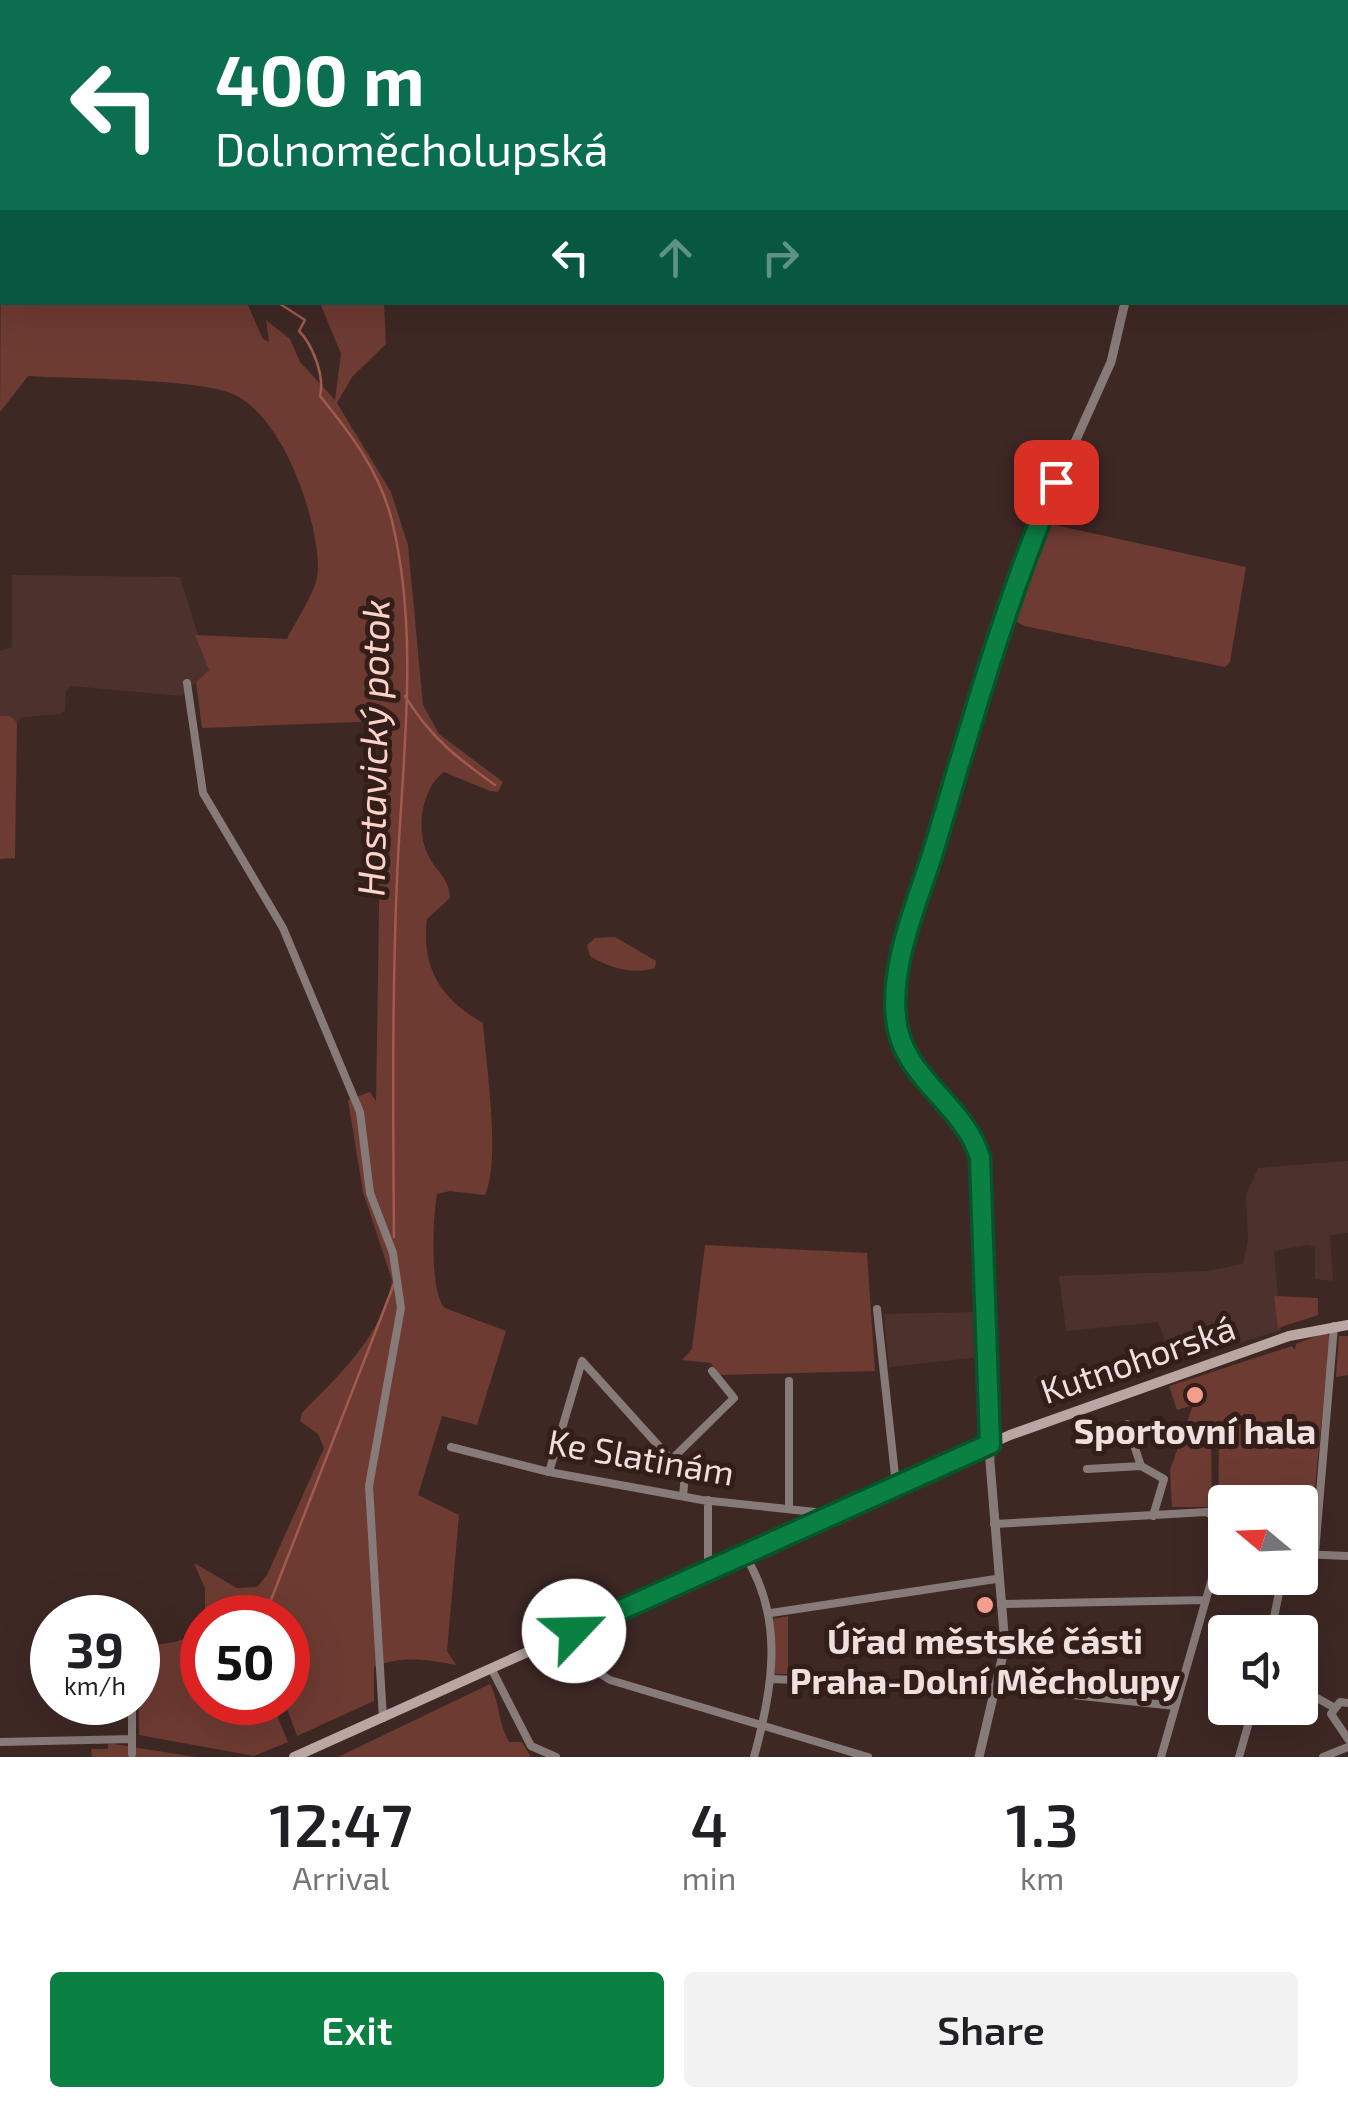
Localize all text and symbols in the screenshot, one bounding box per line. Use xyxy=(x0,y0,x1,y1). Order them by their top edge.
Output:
text: 400 m xyxy=(215,36,425,120)
icon: left xyxy=(50,40,180,170)
text: Dolnoměcholupská xyxy=(215,121,608,175)
icon: left xyxy=(543,230,598,285)
icon: ahead xyxy=(648,230,703,285)
icon: right xyxy=(753,230,808,285)
pin xyxy=(1014,440,1099,525)
icon: arrive xyxy=(1029,455,1084,510)
water label: Hostavický potok xyxy=(346,599,398,897)
street label: Kutnohorská xyxy=(1034,1305,1240,1411)
marker: Sportovní hala xyxy=(1184,1384,1206,1406)
place label: Sportovní hala xyxy=(1074,1409,1316,1451)
street label: Ke Slatinám xyxy=(545,1419,738,1493)
north arrow xyxy=(1208,1485,1318,1595)
map controls xyxy=(1208,1485,1318,1725)
position arrow xyxy=(522,1579,626,1683)
marker: Úřad městské části Praha-Dolní Měcholupy xyxy=(974,1594,996,1616)
speed limit sign: 50 xyxy=(180,1595,310,1725)
button: sound xyxy=(1208,1615,1318,1725)
text: 39 xyxy=(66,1618,124,1678)
place label: Úřad městské části Praha-Dolní Měcholupy xyxy=(790,1619,1180,1702)
text: km/h xyxy=(64,1670,126,1700)
text: 12:47 xyxy=(269,1787,413,1859)
text: 4 xyxy=(690,1787,728,1859)
text: 1.3 xyxy=(1006,1787,1079,1859)
text: Arrival xyxy=(292,1858,390,1896)
text: min xyxy=(682,1858,736,1896)
text: km xyxy=(1020,1858,1064,1896)
button: Exit xyxy=(50,1972,664,2087)
button: Share xyxy=(684,1972,1298,2087)

